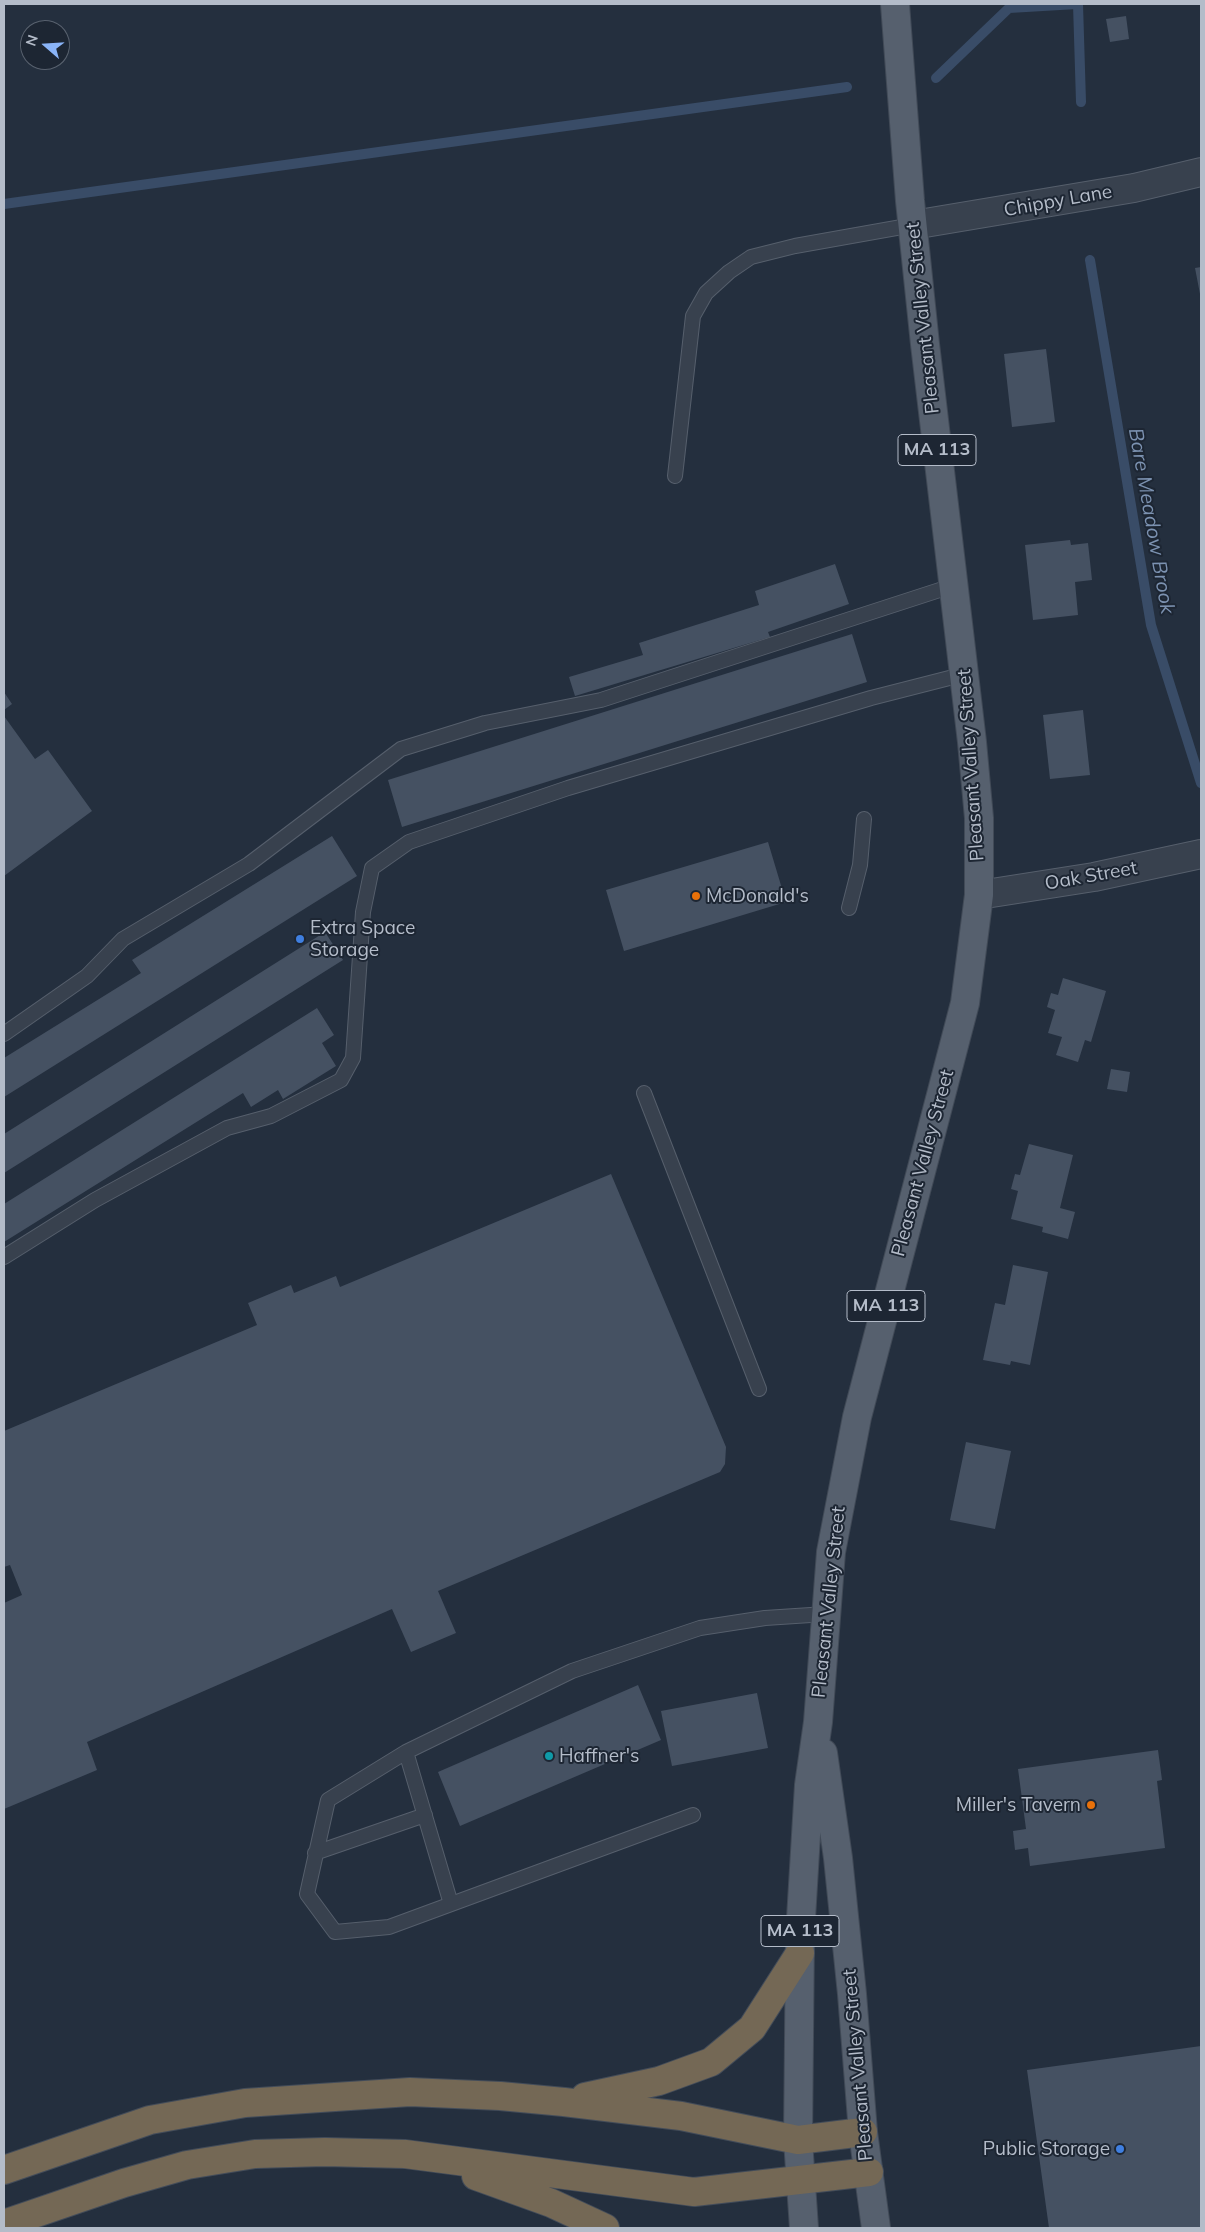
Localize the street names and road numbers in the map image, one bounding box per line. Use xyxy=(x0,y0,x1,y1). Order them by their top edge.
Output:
street label: Chippy Lane xyxy=(1002,180,1114,222)
street label: Pleasant Valley Street xyxy=(902,221,944,415)
road number: MA 113 xyxy=(898,434,976,466)
street label: Pleasant Valley Street xyxy=(953,668,989,862)
street label: Oak Street xyxy=(1043,857,1139,895)
street label: Pleasant Valley Street xyxy=(887,1067,959,1259)
road number: MA 113 xyxy=(847,1290,925,1322)
street label: Pleasant Valley Street xyxy=(808,1505,850,1699)
road number: MA 113 xyxy=(761,1915,839,1946)
street label: Pleasant Valley Street xyxy=(838,1968,878,2162)

